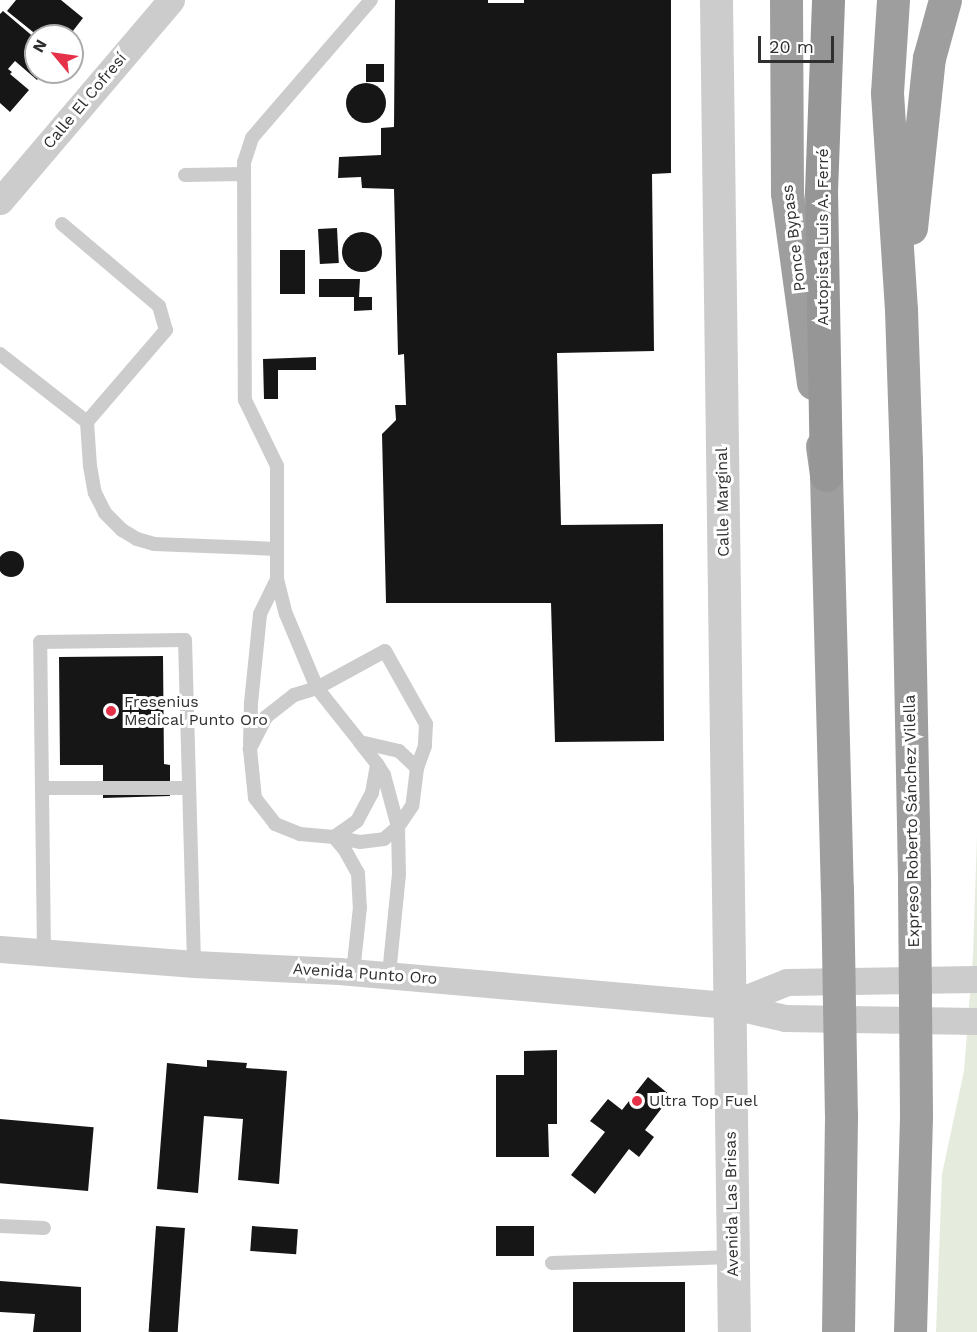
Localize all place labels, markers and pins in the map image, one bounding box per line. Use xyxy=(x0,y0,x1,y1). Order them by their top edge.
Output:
place label: Fresenius Medical Punto Oro xyxy=(124,692,268,730)
marker: Fresenius Medical Punto Oro xyxy=(102,702,120,720)
place label: Ultra Top Fuel xyxy=(649,1091,758,1111)
marker: Ultra Top Fuel xyxy=(630,1094,644,1108)

